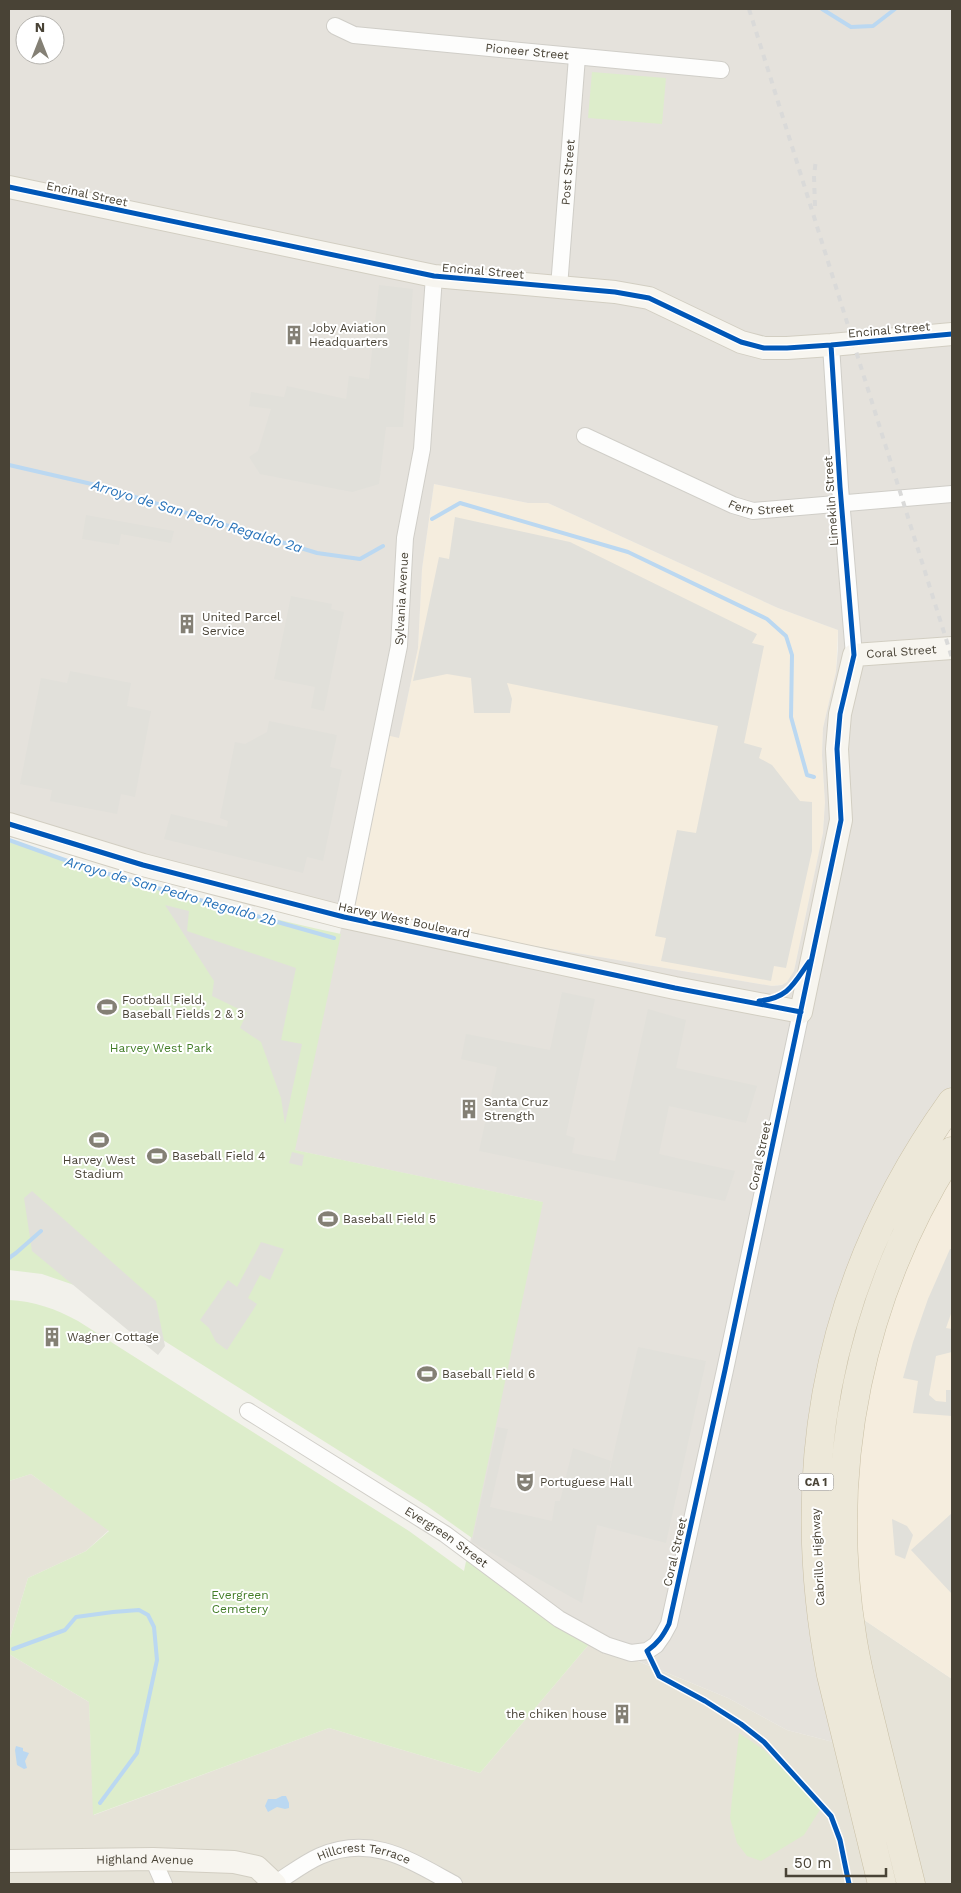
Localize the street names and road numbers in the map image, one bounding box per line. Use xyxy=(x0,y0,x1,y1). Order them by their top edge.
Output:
street label: Pioneer Street xyxy=(485,41,570,62)
street label: Post Street xyxy=(558,139,578,206)
street label: Encinal Street xyxy=(45,179,129,209)
street label: Encinal Street xyxy=(441,260,525,282)
street label: Encinal Street xyxy=(847,319,931,341)
street label: Limekiln Street xyxy=(821,456,841,546)
street label: Fern Street xyxy=(726,497,794,518)
street label: Sylvania Avenue xyxy=(392,552,411,646)
street label: Coral Street xyxy=(866,642,937,661)
street label: Harvey West Boulevard xyxy=(337,899,471,941)
street label: Coral Street xyxy=(746,1120,774,1192)
road number: CA 1 xyxy=(798,1474,834,1490)
street label: Evergreen Street xyxy=(402,1504,491,1570)
street label: Cabrillo Highway xyxy=(808,1507,828,1606)
street label: Coral Street xyxy=(660,1516,690,1588)
street label: Hillcrest Terrace xyxy=(315,1841,413,1867)
street label: Highland Avenue xyxy=(96,1852,194,1868)

